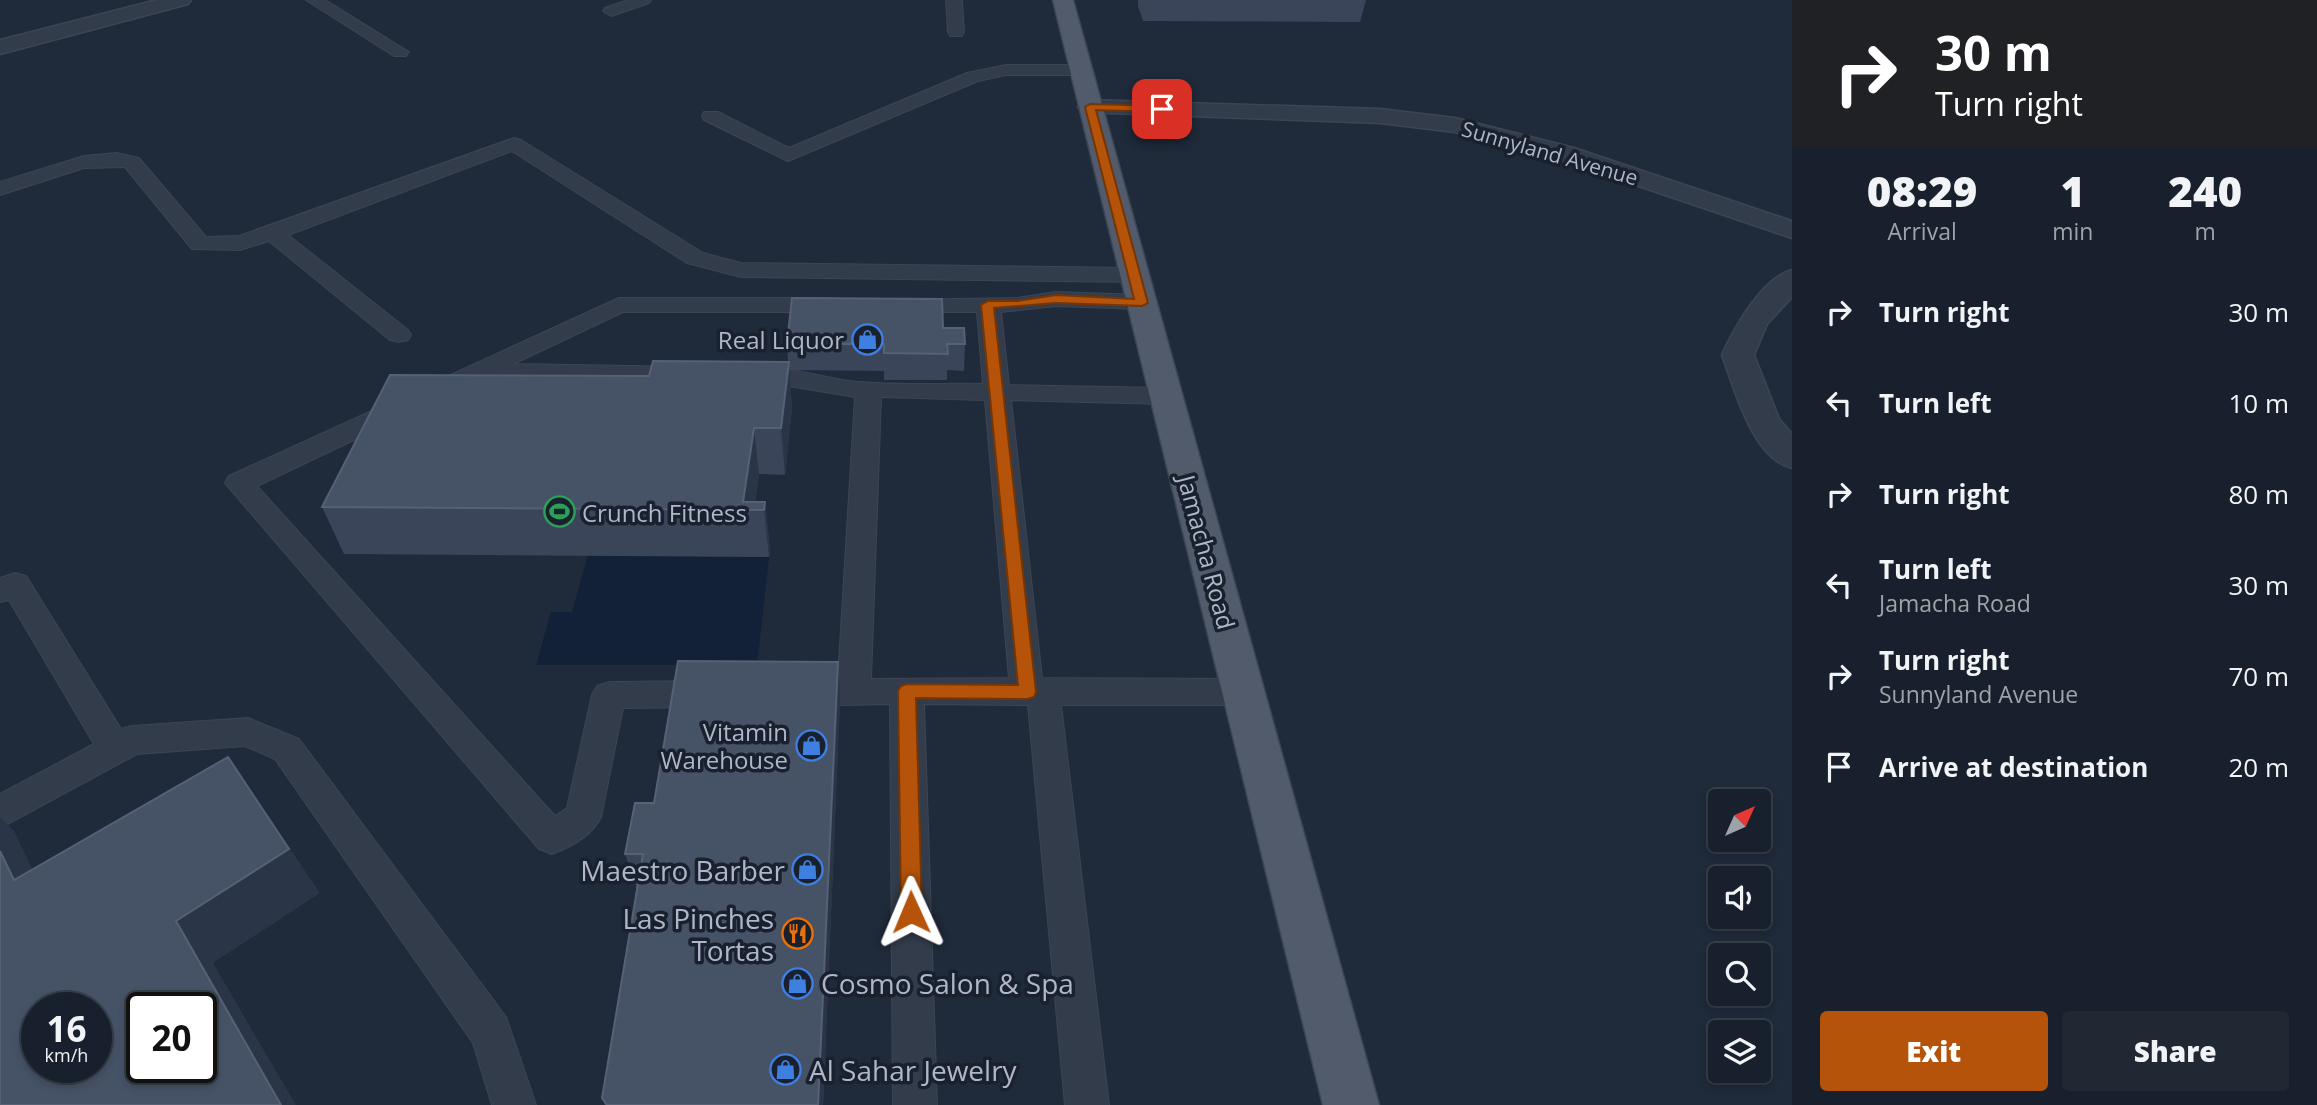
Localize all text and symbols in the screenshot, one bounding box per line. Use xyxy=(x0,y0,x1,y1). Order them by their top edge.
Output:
text: 30 m xyxy=(1935,19,2052,85)
icon: right xyxy=(1820,28,1911,119)
pin xyxy=(1132,79,1192,139)
text: Turn right xyxy=(1935,82,2083,125)
icon: arrive xyxy=(1143,90,1181,128)
street label: Sunnyland Avenue xyxy=(1459,114,1641,192)
text: 08:29 xyxy=(1867,162,1977,219)
text: 1 xyxy=(2061,162,2085,219)
text: 240 xyxy=(2168,162,2242,219)
text: Arrival xyxy=(1888,215,1957,247)
text: min xyxy=(2052,215,2093,247)
text: m xyxy=(2195,215,2216,247)
icon: right xyxy=(1820,293,1858,331)
text: Turn right xyxy=(1879,294,2010,330)
text: 30 m xyxy=(2228,294,2289,330)
shop icon: Real Liquor xyxy=(850,322,884,356)
place label: Real Liquor xyxy=(718,323,844,356)
icon: left xyxy=(1820,384,1858,422)
text: Turn left xyxy=(1879,385,1991,421)
text: 10 m xyxy=(2228,385,2289,421)
street label: Jamacha Road xyxy=(1170,469,1243,633)
icon: right xyxy=(1820,475,1858,513)
text: Turn right xyxy=(1879,476,2010,512)
text: 80 m xyxy=(2228,476,2289,512)
sports icon: Crunch Fitness xyxy=(542,495,576,529)
place label: Crunch Fitness xyxy=(582,496,747,529)
text: Turn left xyxy=(1879,551,1991,587)
icon: left xyxy=(1820,566,1858,604)
text: 30 m xyxy=(2228,567,2289,603)
text: Jamacha Road xyxy=(1879,587,2031,619)
text: Turn right xyxy=(1879,642,2010,678)
icon: right xyxy=(1820,657,1858,695)
text: 70 m xyxy=(2228,658,2289,694)
text: Sunnyland Avenue xyxy=(1879,678,2078,710)
place label: Vitamin Warehouse xyxy=(660,715,788,776)
shop icon: Vitamin Warehouse xyxy=(794,728,828,762)
icon: arrive xyxy=(1820,748,1858,786)
text: Arrive at destination xyxy=(1879,749,2148,785)
text: 20 m xyxy=(2228,749,2289,785)
north arrow xyxy=(1708,789,1771,852)
map controls xyxy=(1708,789,1771,1083)
place label: Maestro Barber xyxy=(580,851,786,889)
shop icon: Maestro Barber xyxy=(791,853,825,887)
button: sound xyxy=(1708,866,1771,929)
position arrow xyxy=(874,875,948,949)
place label: Las Pinches Tortas xyxy=(622,899,774,969)
restaurant icon: Las Pinches Tortas xyxy=(780,917,814,951)
button: search xyxy=(1708,943,1771,1006)
place label: Cosmo Salon & Spa xyxy=(821,964,1074,1002)
shop icon: Cosmo Salon & Spa xyxy=(781,966,815,1000)
speed limit sign: 20 xyxy=(126,992,217,1083)
text: 16 xyxy=(46,1005,87,1052)
button: Exit xyxy=(1820,1011,2048,1091)
button: Share xyxy=(2062,1011,2289,1091)
button: layers xyxy=(1708,1020,1771,1083)
text: km/h xyxy=(45,1043,88,1067)
place label: Al Sahar Jewelry xyxy=(809,1051,1018,1089)
shop icon: Al Sahar Jewelry xyxy=(769,1053,803,1087)

